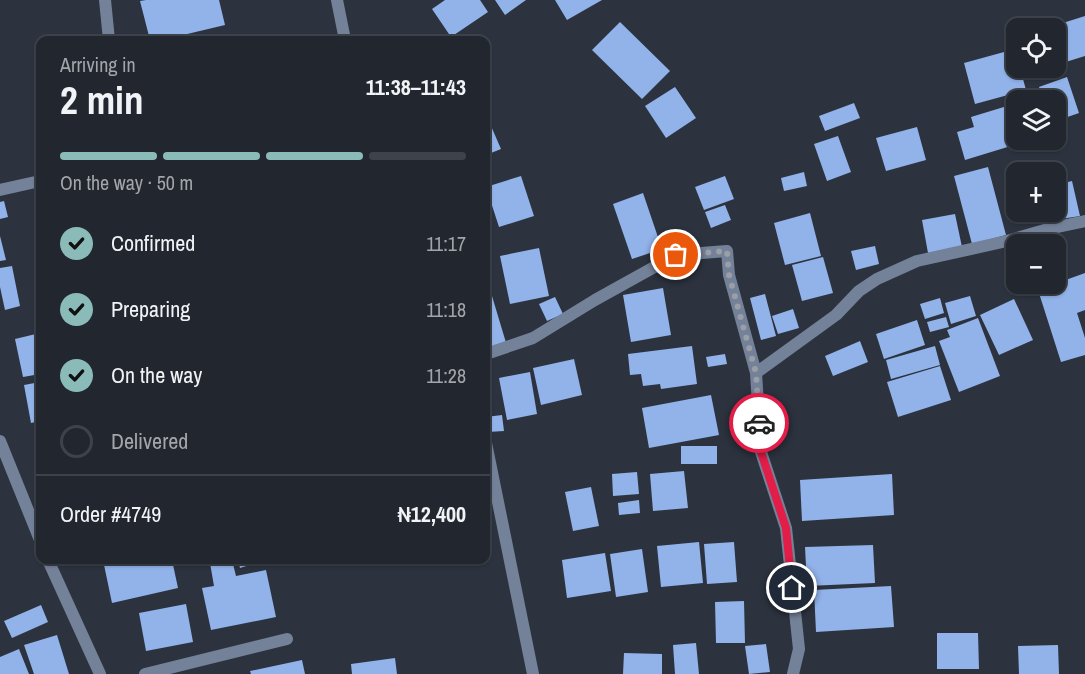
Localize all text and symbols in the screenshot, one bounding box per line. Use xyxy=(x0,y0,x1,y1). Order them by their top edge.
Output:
map controls xyxy=(1006,18,1066,294)
button: locate xyxy=(1006,18,1066,78)
text: Arriving in xyxy=(60,51,136,78)
text: 11:38–11:43 xyxy=(366,72,466,102)
text: 2 min xyxy=(60,74,144,126)
button: layers xyxy=(1006,90,1066,150)
button: + xyxy=(1006,162,1066,222)
text: On the way · 50 m xyxy=(60,169,193,196)
icon: check xyxy=(60,227,93,260)
text: Confirmed xyxy=(111,228,195,258)
pin xyxy=(650,229,701,280)
text: 11:17 xyxy=(426,230,466,257)
button: − xyxy=(1006,234,1066,294)
icon: bag xyxy=(659,238,692,271)
icon: check xyxy=(60,293,93,326)
text: Preparing xyxy=(111,294,190,324)
text: 11:18 xyxy=(426,296,466,323)
icon: check xyxy=(60,359,93,392)
text: On the way xyxy=(111,360,202,390)
text: 11:28 xyxy=(426,362,466,389)
courier xyxy=(729,393,789,453)
icon: car xyxy=(743,407,776,440)
text: Delivered xyxy=(111,426,188,456)
text: Order #4749 xyxy=(60,499,161,529)
text: ₦12,400 xyxy=(398,499,466,529)
pin xyxy=(766,562,817,613)
icon: home xyxy=(775,571,808,604)

